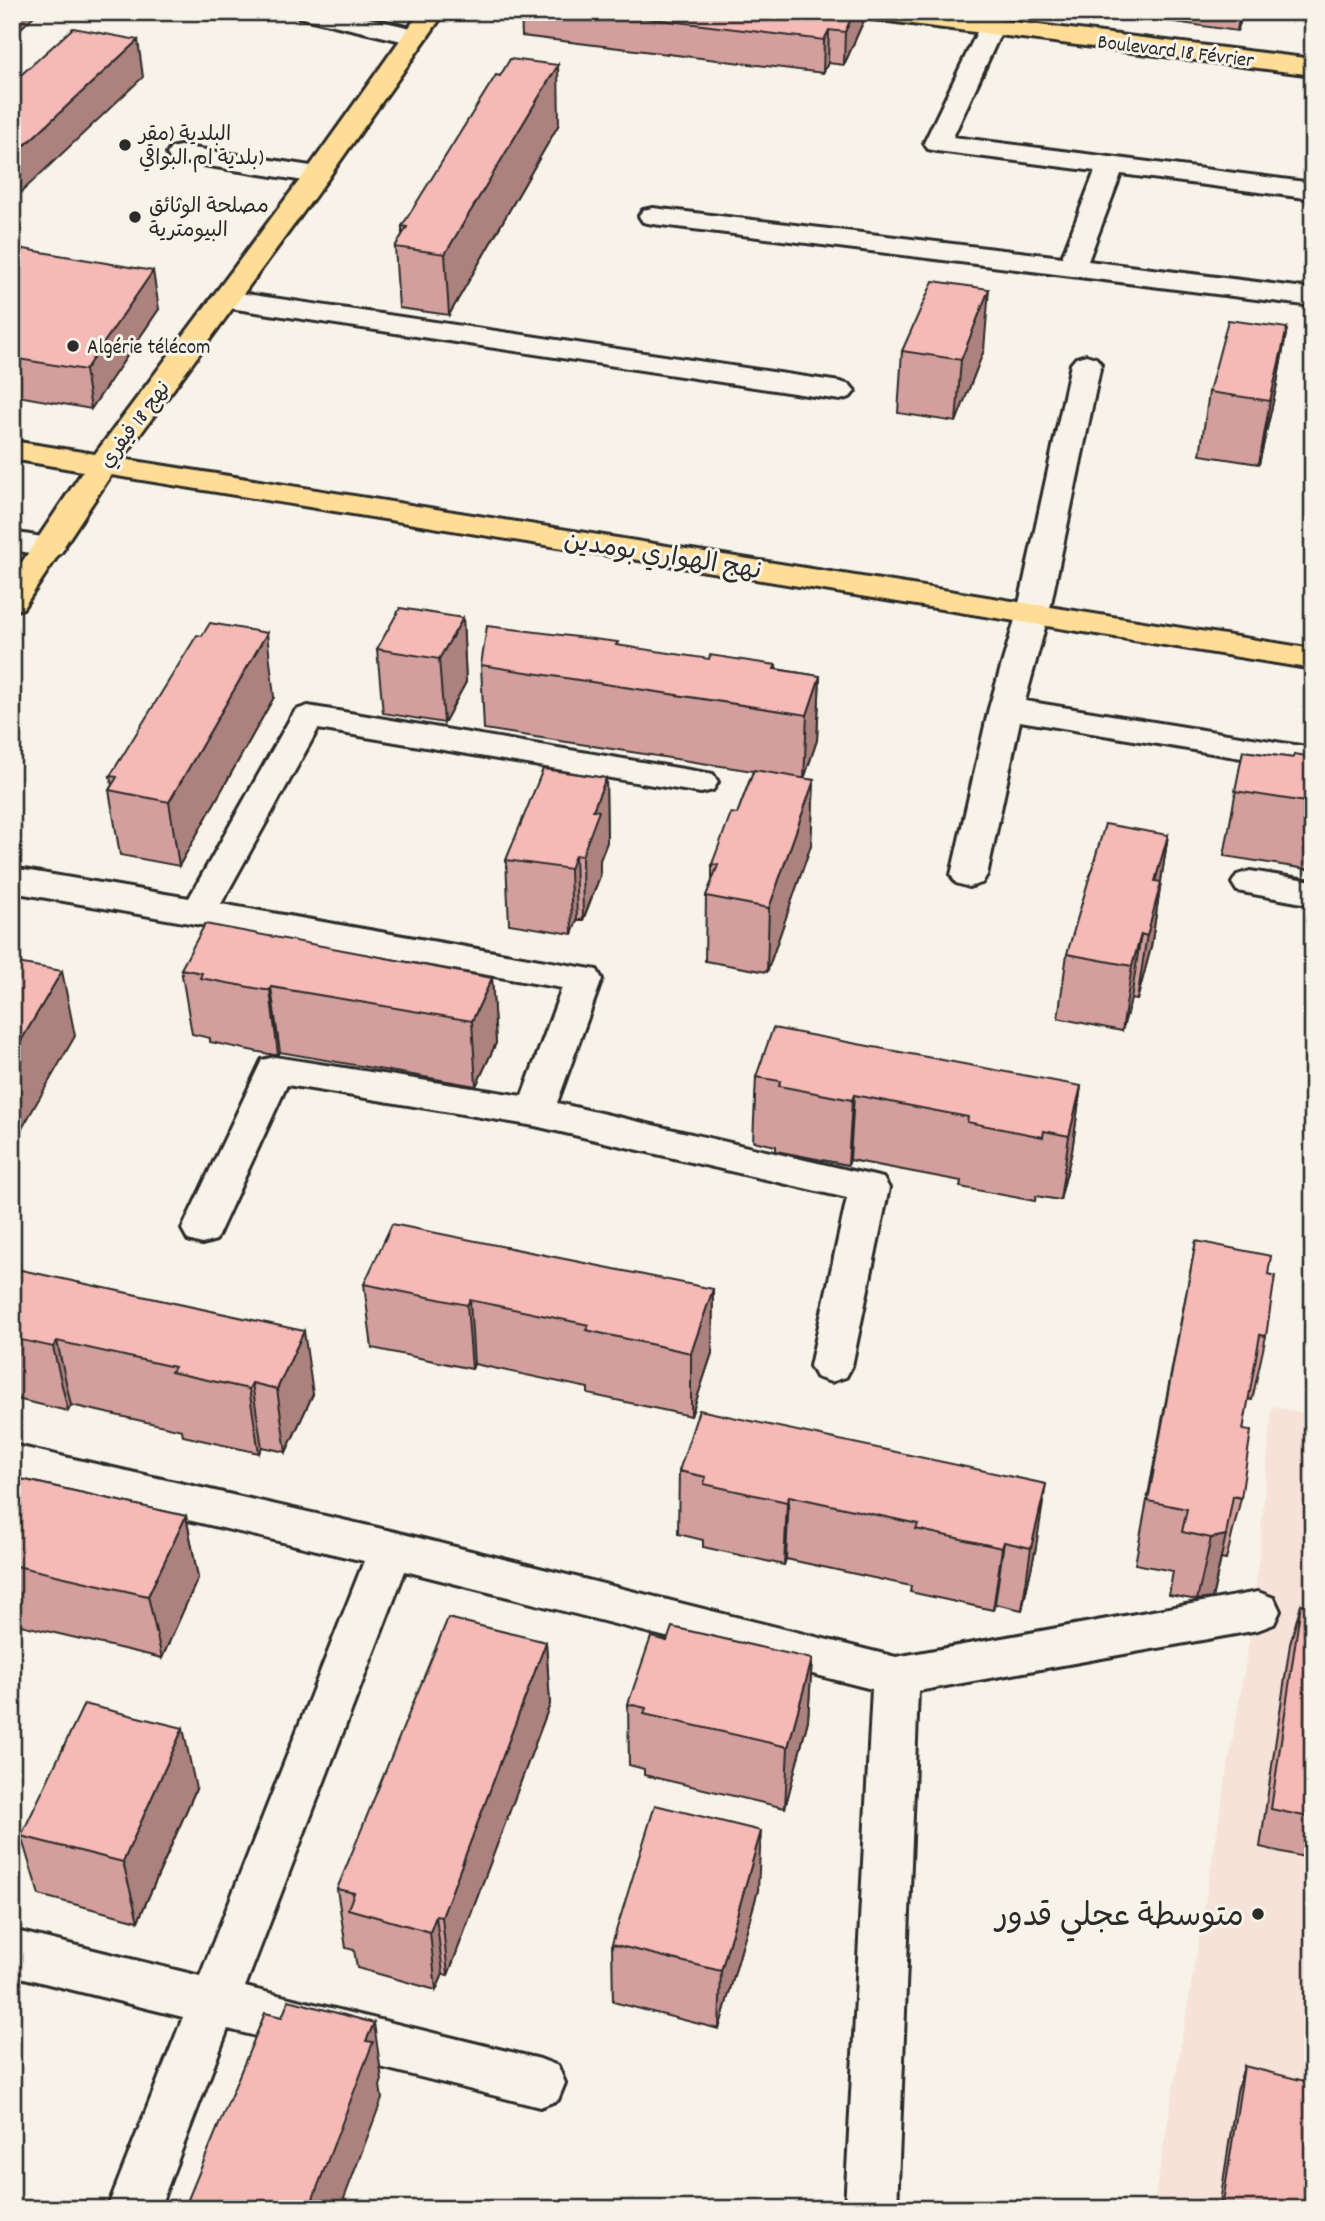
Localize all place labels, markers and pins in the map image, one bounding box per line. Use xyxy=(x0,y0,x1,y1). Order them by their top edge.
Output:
place label: البلدية (مقر بلدية ام البواقي) xyxy=(137,121,264,175)
marker: البلدية (مقر بلدية ام البواقي) xyxy=(117,137,133,153)
place label: مصلحة الوثائق البيومترية xyxy=(149,193,269,247)
marker: مصلحة الوثائق البيومترية xyxy=(127,209,143,225)
place label: Algérie télécom xyxy=(87,334,210,364)
marker: Algérie télécom xyxy=(65,338,81,354)
place label: متوسطة عجلي قدور xyxy=(993,1896,1244,1942)
marker: متوسطة عجلي قدور xyxy=(1250,1906,1266,1922)

